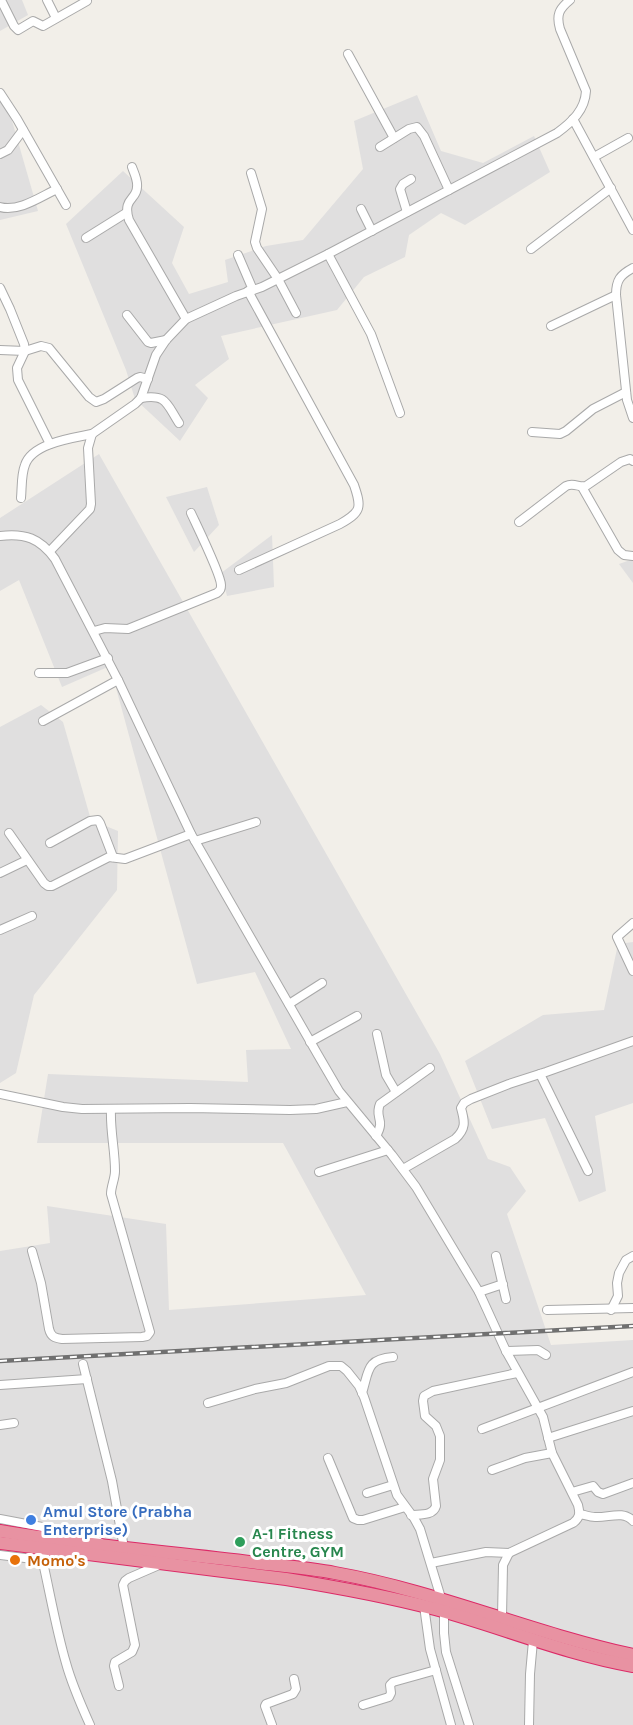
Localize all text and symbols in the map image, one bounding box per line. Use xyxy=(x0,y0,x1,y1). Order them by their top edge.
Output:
place label: Amul Store (Prabha Enterprise) xyxy=(43,1502,192,1539)
marker: Amul Store (Prabha Enterprise) xyxy=(24,1513,38,1527)
place label: A-1 Fitness Centre, GYM xyxy=(252,1524,344,1561)
marker: A-1 Fitness Centre, GYM xyxy=(233,1535,247,1549)
place label: Momo's xyxy=(27,1551,86,1570)
marker: Momo's xyxy=(8,1553,22,1567)

